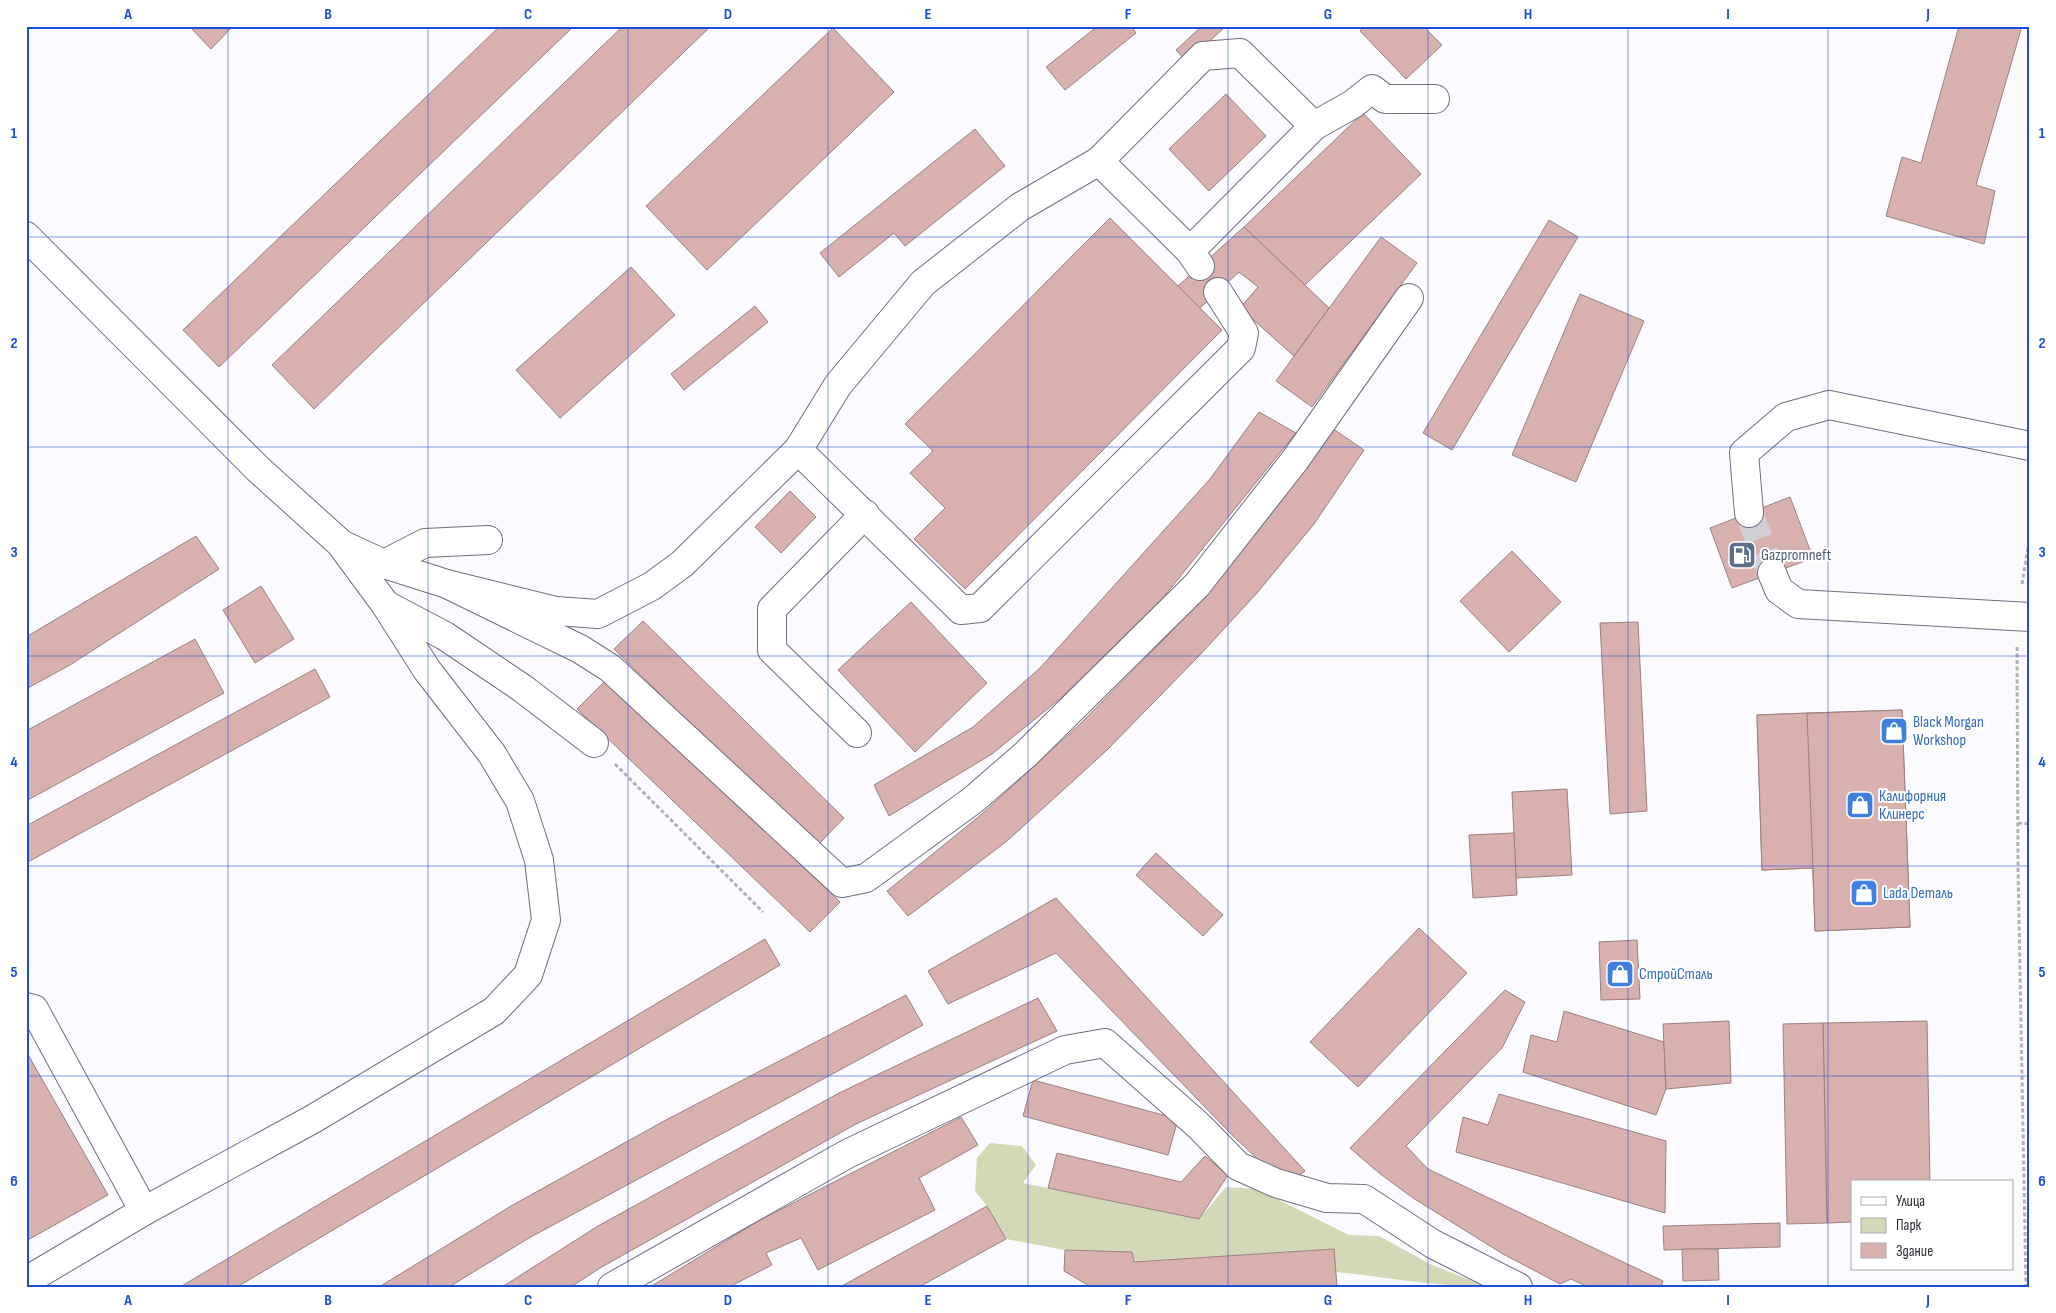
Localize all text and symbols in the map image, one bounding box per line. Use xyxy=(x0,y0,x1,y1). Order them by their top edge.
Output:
text: A xyxy=(123,5,132,24)
text: B xyxy=(324,5,332,24)
text: C xyxy=(524,5,532,24)
text: D xyxy=(724,5,732,24)
text: E xyxy=(925,5,932,24)
text: F xyxy=(1125,5,1132,24)
text: G xyxy=(1324,5,1332,24)
text: H xyxy=(1524,5,1532,24)
text: I xyxy=(1726,5,1730,24)
text: J xyxy=(1925,5,1930,24)
text: 1 xyxy=(11,124,18,143)
text: 1 xyxy=(2039,124,2046,143)
text: 2 xyxy=(10,334,18,353)
text: 2 xyxy=(2038,334,2046,353)
fuel station icon: Gazpromneft xyxy=(1727,540,1757,570)
text: 3 xyxy=(10,543,18,562)
text: 3 xyxy=(2038,543,2046,562)
place label: Gazpromneft xyxy=(1761,546,1832,565)
place label: Black Morgan Workshop xyxy=(1913,713,1984,750)
shop icon: Black Morgan Workshop xyxy=(1879,716,1909,746)
text: 4 xyxy=(10,753,18,772)
text: 4 xyxy=(2038,753,2046,772)
place label: Калифорния Клинерс xyxy=(1879,787,1946,824)
shop icon: Калифорния Клинерс xyxy=(1845,790,1875,820)
shop icon: Lada Dеталь xyxy=(1849,878,1879,908)
place label: Lada Dеталь xyxy=(1883,884,1953,903)
shop icon: СтройСталь xyxy=(1605,959,1635,989)
text: 5 xyxy=(10,963,18,982)
text: 5 xyxy=(2038,963,2046,982)
place label: СтройСталь xyxy=(1639,965,1713,984)
text: 6 xyxy=(10,1172,18,1191)
text: 6 xyxy=(2038,1172,2046,1191)
legend xyxy=(1851,1180,2014,1270)
text: Улица xyxy=(1896,1192,1925,1211)
text: Парк xyxy=(1896,1216,1922,1235)
text: Здание xyxy=(1896,1242,1933,1261)
text: A xyxy=(123,1291,132,1310)
text: B xyxy=(324,1291,332,1310)
text: C xyxy=(524,1291,532,1310)
text: D xyxy=(724,1291,732,1310)
text: E xyxy=(925,1291,932,1310)
text: F xyxy=(1125,1291,1132,1310)
text: G xyxy=(1324,1291,1332,1310)
text: H xyxy=(1524,1291,1532,1310)
text: I xyxy=(1726,1291,1730,1310)
text: J xyxy=(1925,1291,1930,1310)

